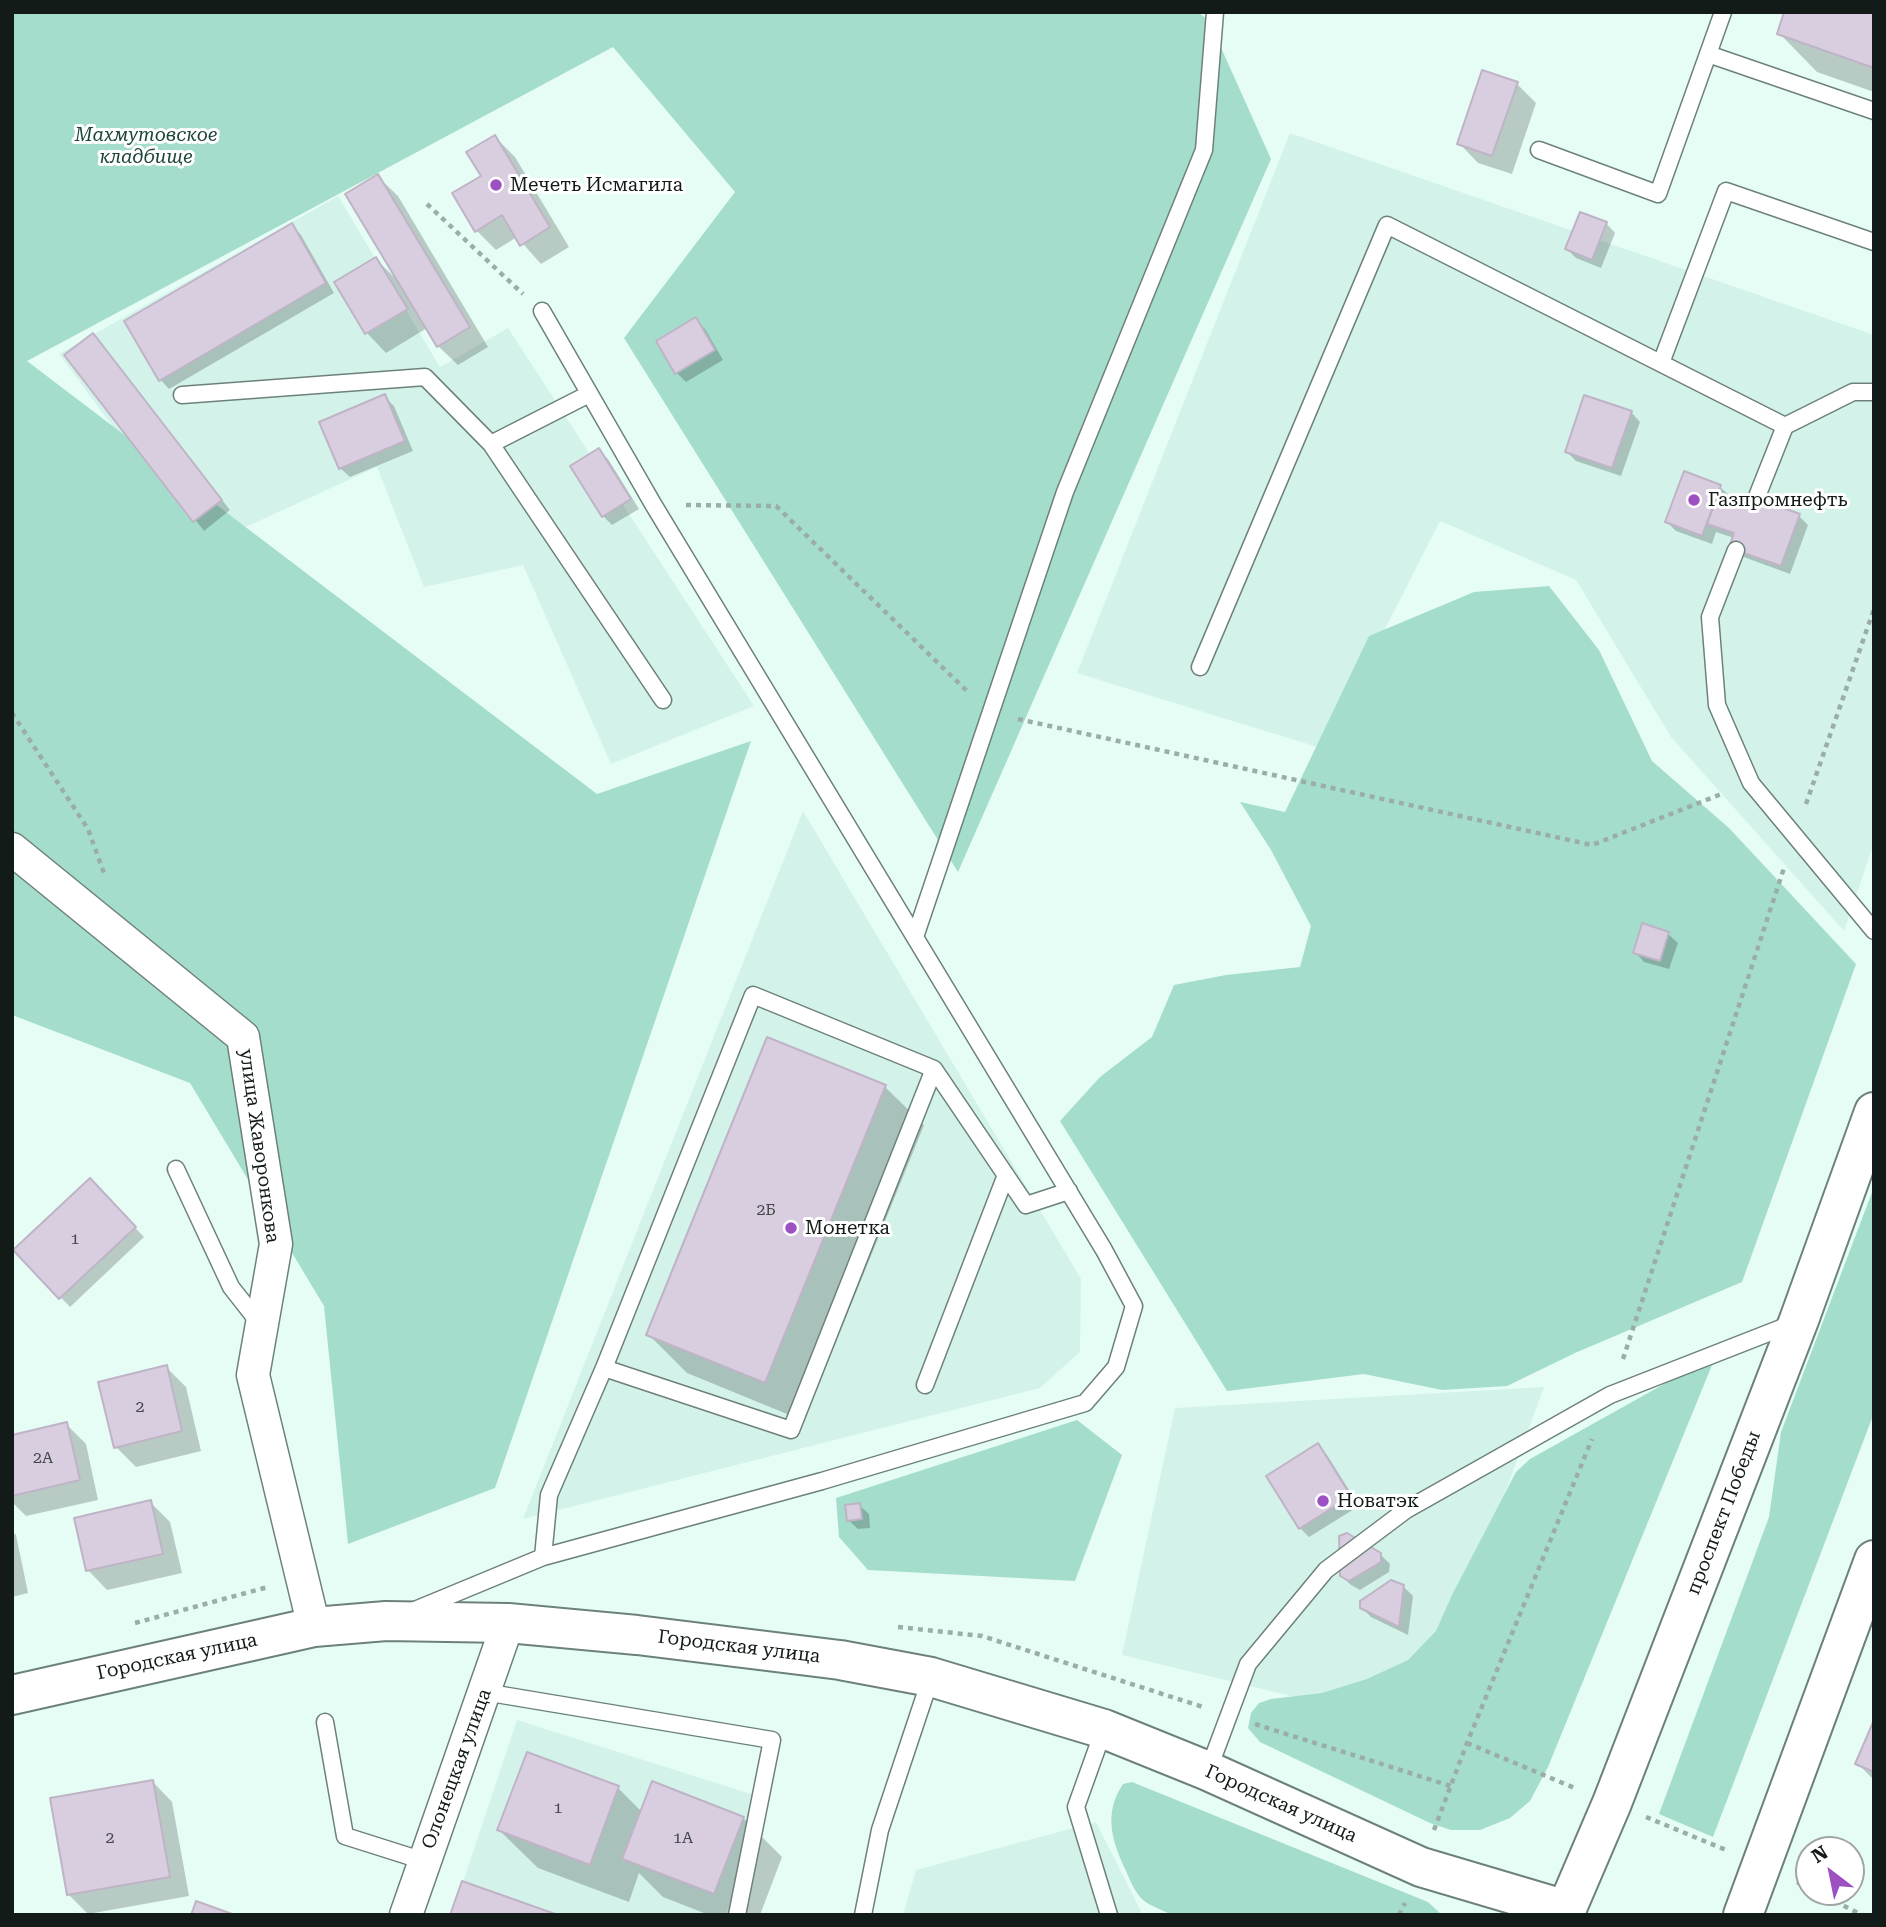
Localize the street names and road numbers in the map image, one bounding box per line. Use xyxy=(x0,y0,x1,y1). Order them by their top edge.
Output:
street label: улица Жаворонкова xyxy=(234,1047,284,1245)
street label: проспект Победы xyxy=(1682,1428,1766,1598)
street label: Городская улица xyxy=(656,1626,822,1668)
street label: Городская улица xyxy=(95,1629,259,1685)
street label: Олонецкая улица xyxy=(417,1686,497,1852)
street label: Городская улица xyxy=(1202,1760,1360,1848)

